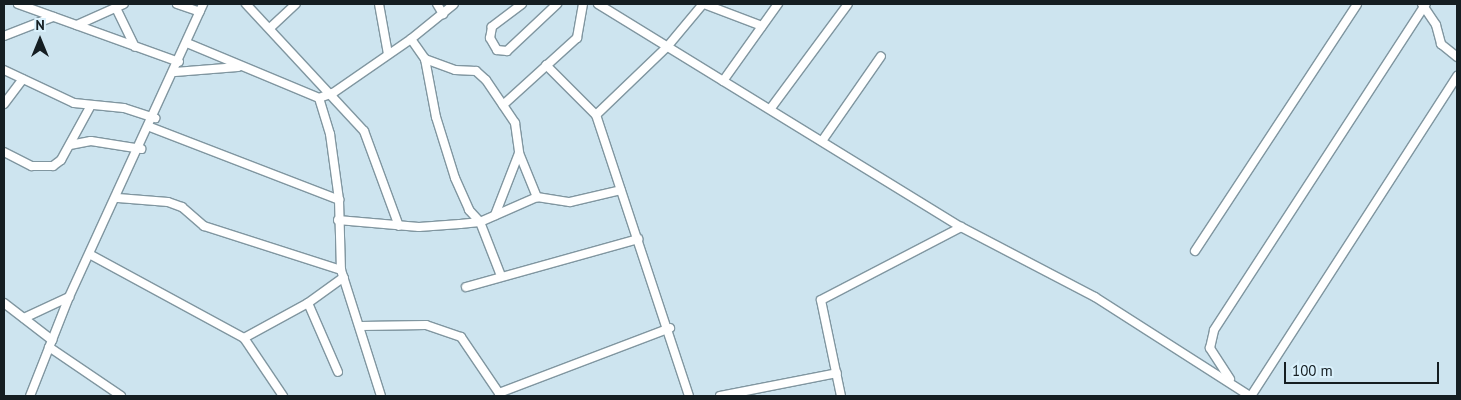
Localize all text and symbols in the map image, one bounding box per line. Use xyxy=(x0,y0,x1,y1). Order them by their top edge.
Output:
north arrow xyxy=(15,15,65,65)
text: N xyxy=(35,16,45,34)
scale bar xyxy=(1286,352,1441,384)
text: 100 m xyxy=(1292,361,1333,380)

